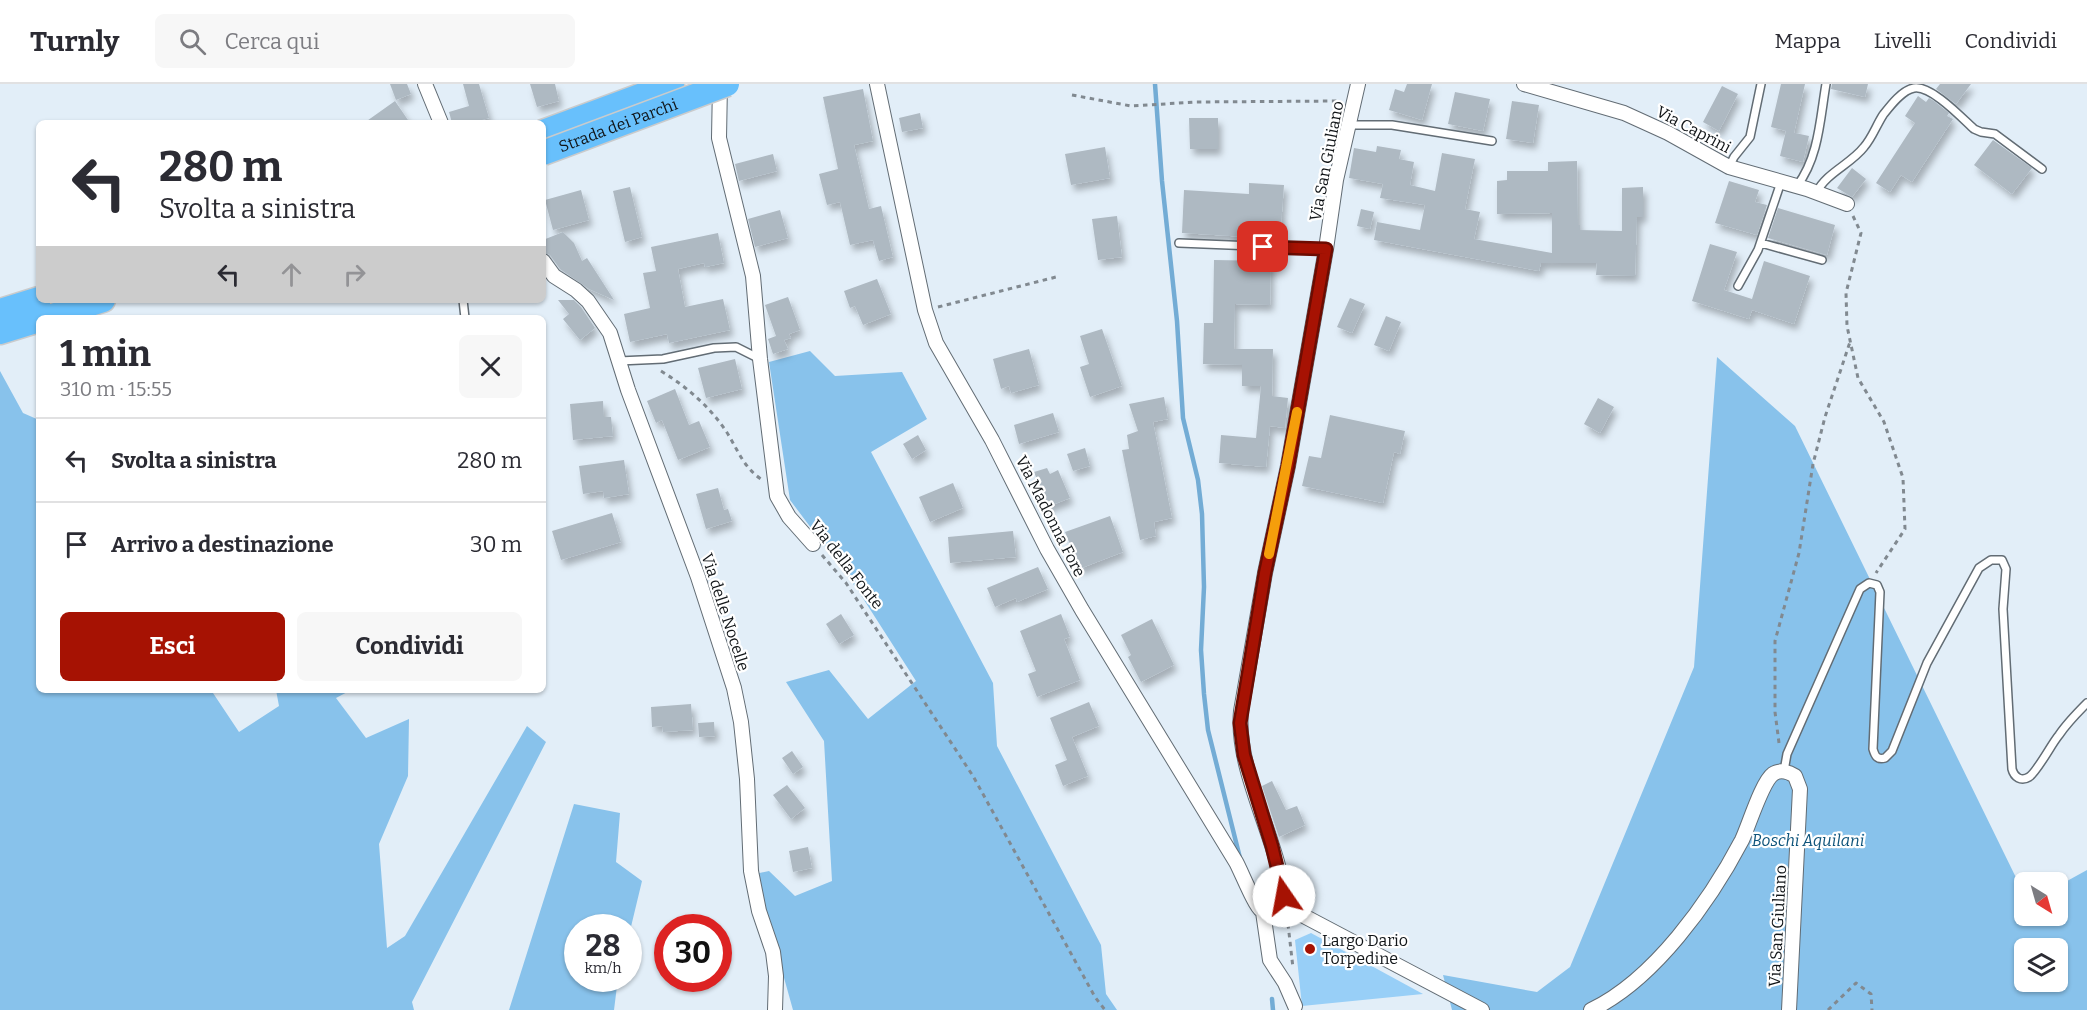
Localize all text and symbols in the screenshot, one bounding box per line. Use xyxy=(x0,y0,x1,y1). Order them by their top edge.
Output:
search box xyxy=(155,14,575,68)
text: Turnly xyxy=(30,25,119,58)
icon: search xyxy=(176,25,209,58)
text: Cerca qui xyxy=(224,28,319,55)
text: Mappa xyxy=(1774,28,1841,54)
text: Livelli xyxy=(1874,28,1931,54)
text: Condividi xyxy=(1964,28,2057,54)
street label: Strada dei Parchi xyxy=(556,94,680,156)
street label: Via San Giuliano xyxy=(1306,99,1347,223)
street label: Via Caprini xyxy=(1653,102,1734,157)
text: 280 m xyxy=(159,142,282,192)
icon: left xyxy=(60,144,138,222)
text: Svolta a sinistra xyxy=(159,193,356,225)
pin xyxy=(1237,221,1288,272)
icon: arrive xyxy=(1246,230,1279,263)
icon: left xyxy=(212,258,245,291)
icon: ahead xyxy=(275,258,308,291)
icon: right xyxy=(338,258,371,291)
text: 1 min xyxy=(60,332,151,376)
button: close xyxy=(459,335,522,398)
text: 310 m · 15:55 xyxy=(60,377,172,401)
icon: left xyxy=(60,444,93,477)
text: Svolta a sinistra xyxy=(111,447,277,474)
text: 280 m xyxy=(457,447,522,474)
street label: Via Madonna Fore xyxy=(1012,452,1089,580)
street label: Via della Fonte xyxy=(806,516,887,613)
icon: arrive xyxy=(60,528,93,561)
text: Arrivo a destinazione xyxy=(111,531,334,558)
text: 30 m xyxy=(470,531,522,558)
street label: Via delle Nocelle xyxy=(698,551,753,673)
button: Esci xyxy=(60,612,285,681)
button: Condividi xyxy=(297,612,522,681)
park label: Boschi Aquilani xyxy=(1752,831,1865,850)
position arrow xyxy=(1252,864,1316,928)
street label: Via San Giuliano xyxy=(1765,865,1790,987)
north arrow xyxy=(2014,872,2068,926)
map controls xyxy=(2014,872,2068,992)
speed limit sign: 30 xyxy=(654,914,732,992)
text: 28 xyxy=(586,928,620,964)
place label: Largo Dario Torpedine xyxy=(1322,931,1408,968)
button: layers xyxy=(2014,938,2068,992)
marker: Largo Dario Torpedine xyxy=(1303,942,1317,956)
text: km/h xyxy=(584,959,622,977)

